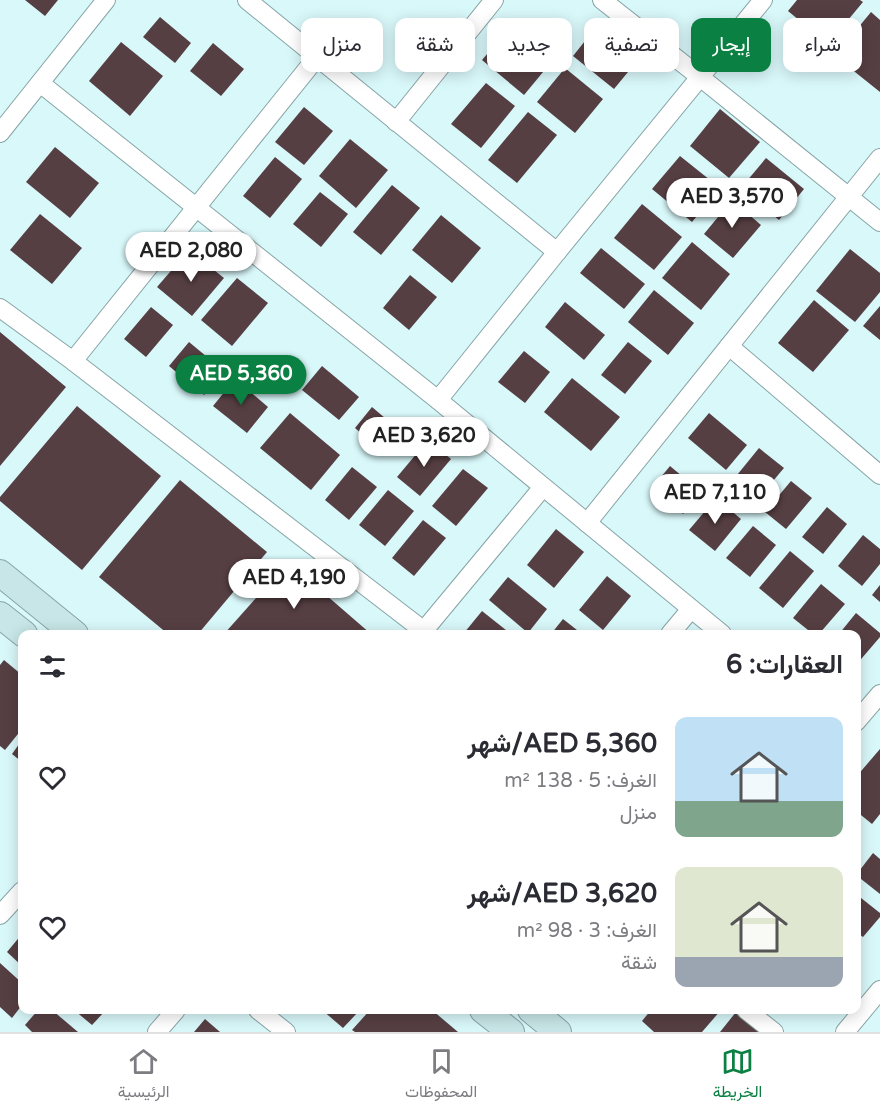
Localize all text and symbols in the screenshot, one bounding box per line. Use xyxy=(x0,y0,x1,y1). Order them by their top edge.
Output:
chip: منزل xyxy=(301,18,383,72)
chip: شقة xyxy=(395,18,475,72)
chip: جديد xyxy=(487,18,572,72)
chip: تصفية xyxy=(584,18,679,72)
chip: إيجار xyxy=(691,18,771,72)
chip: شراء xyxy=(783,18,862,72)
pin: AED 3,570 xyxy=(663,178,801,229)
text: AED 3,570 xyxy=(680,185,784,209)
pin: AED 2,080 xyxy=(122,232,260,283)
text: AED 2,080 xyxy=(139,239,243,263)
pin: AED 5,360 xyxy=(172,355,310,406)
text: AED 5,360 xyxy=(189,362,293,386)
pin: AED 3,620 xyxy=(355,417,493,468)
text: AED 3,620 xyxy=(372,424,476,448)
pin: AED 7,110 xyxy=(646,474,784,525)
text: AED 7,110 xyxy=(664,481,766,505)
pin: AED 4,190 xyxy=(225,559,363,610)
text: AED 4,190 xyxy=(242,566,346,590)
text: العقارات: 6 xyxy=(726,649,843,680)
icon: filters xyxy=(36,650,69,683)
text: AED 5,360/شهر xyxy=(467,728,657,759)
icon: home xyxy=(723,741,795,813)
icon: heart xyxy=(36,761,69,794)
text: الغرف: 5 · 138 m² xyxy=(504,769,657,793)
text: منزل xyxy=(620,801,657,825)
text: AED 3,620/شهر xyxy=(467,878,657,909)
icon: home xyxy=(723,891,795,963)
icon: heart xyxy=(36,911,69,944)
text: الغرف: 3 · 98 m² xyxy=(517,919,657,943)
text: شقة xyxy=(621,951,657,975)
tab: الرئيسية xyxy=(118,1045,170,1106)
tab: المحفوظات xyxy=(405,1045,477,1106)
tab: الخريطة xyxy=(713,1045,762,1106)

